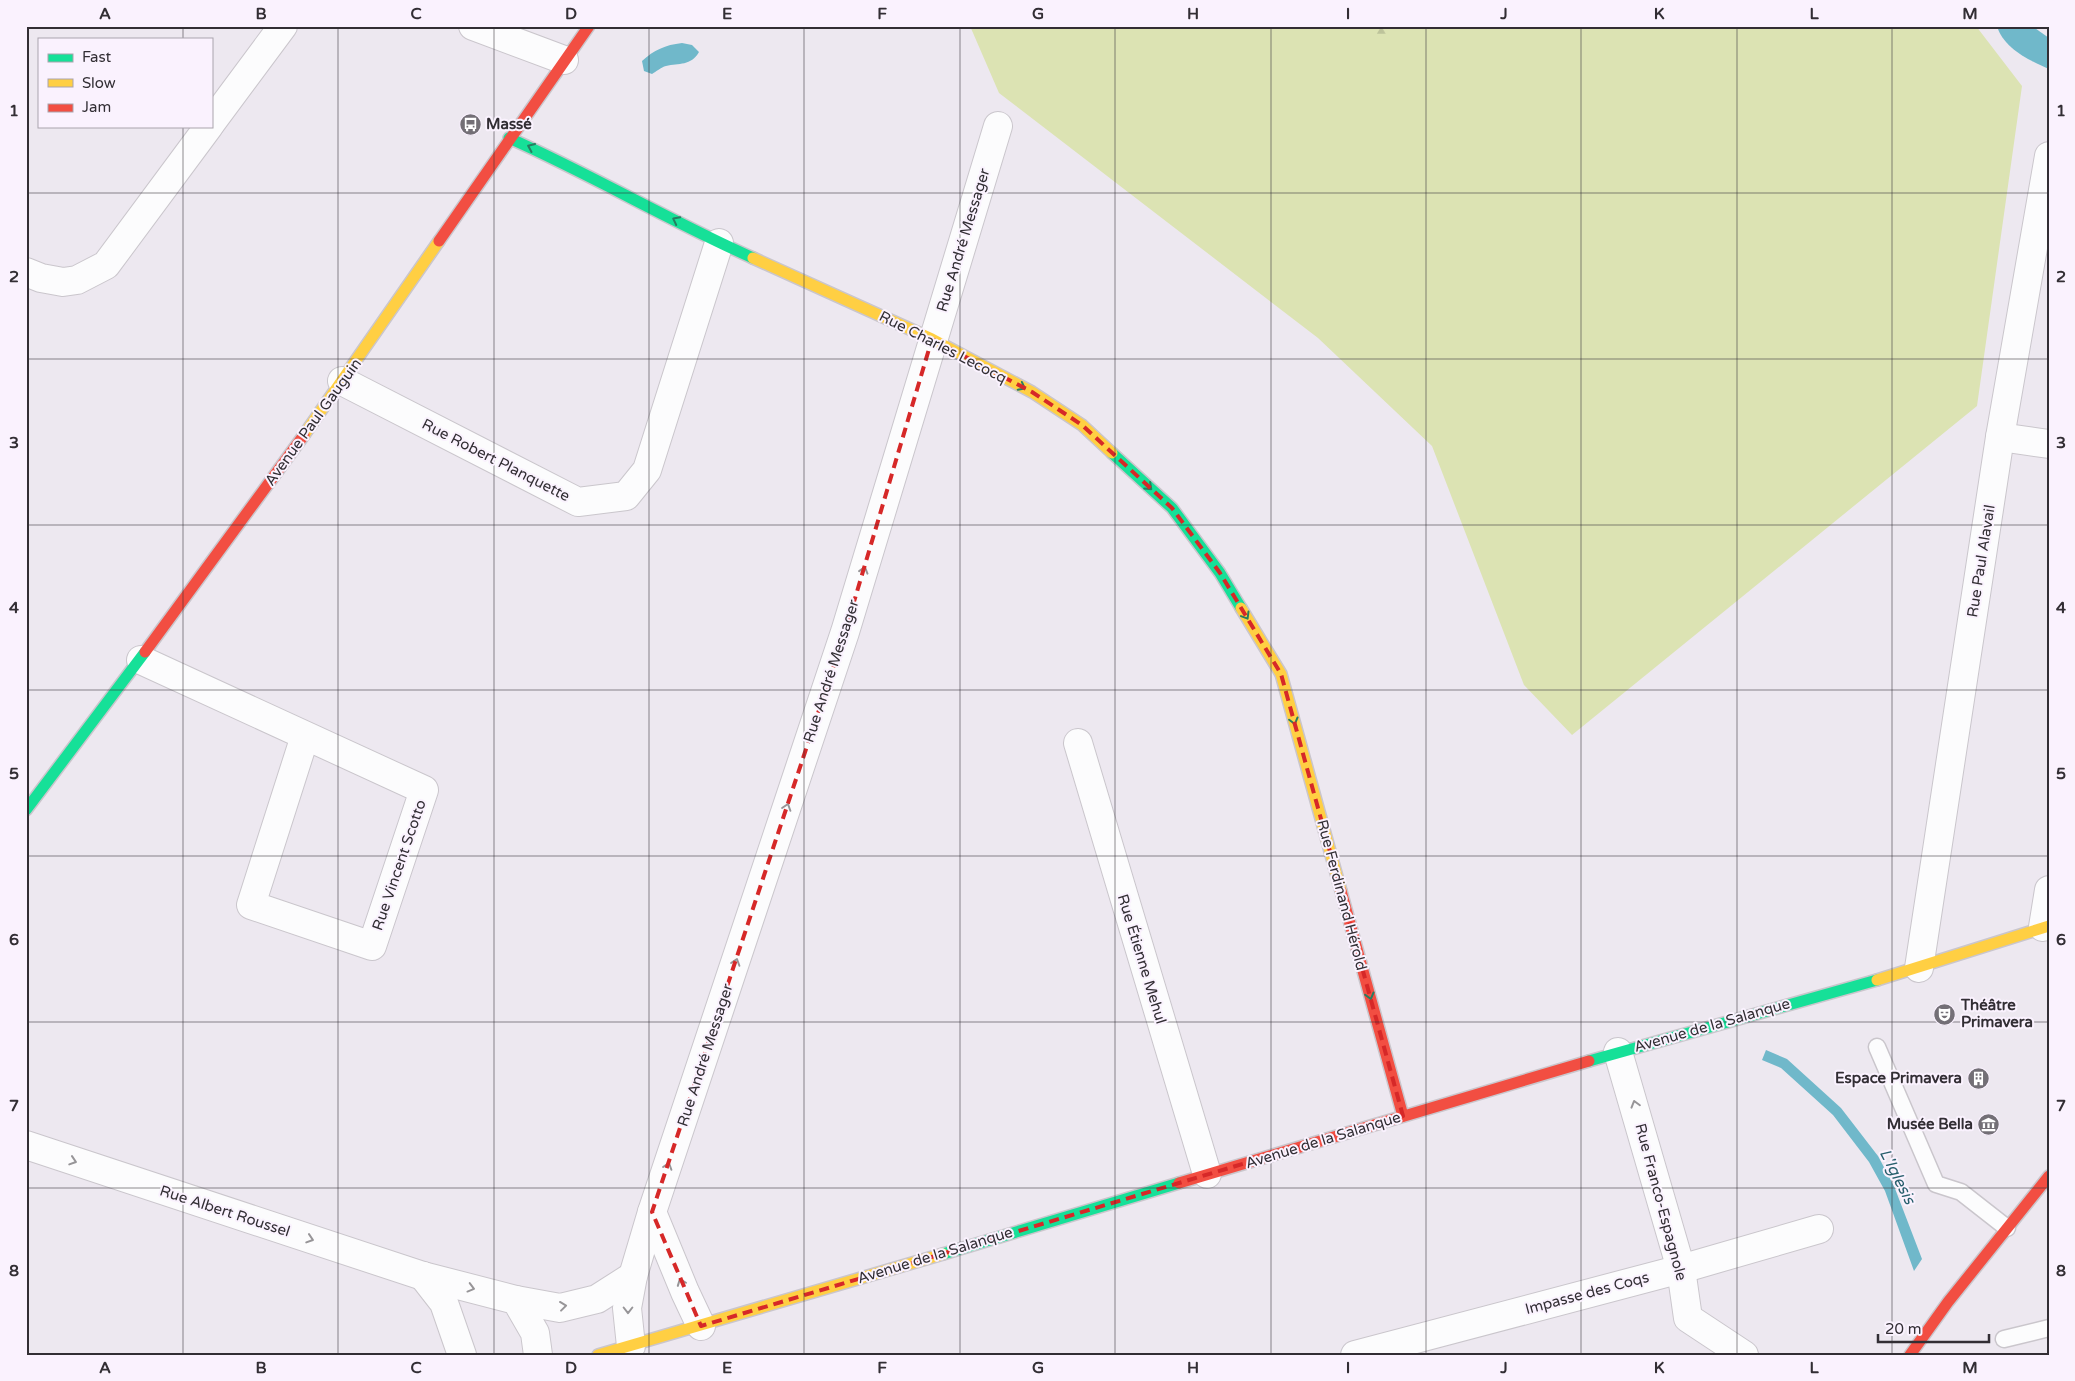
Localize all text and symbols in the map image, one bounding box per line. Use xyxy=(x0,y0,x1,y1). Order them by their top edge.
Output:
text: A xyxy=(99,4,111,24)
text: B xyxy=(255,4,267,24)
text: C xyxy=(410,4,422,24)
text: D xyxy=(565,4,577,24)
text: E xyxy=(722,4,732,24)
text: F xyxy=(877,4,887,24)
text: G xyxy=(1032,4,1044,24)
text: H xyxy=(1187,4,1199,24)
text: I xyxy=(1346,4,1350,24)
text: J xyxy=(1499,4,1508,24)
text: K xyxy=(1654,4,1665,24)
text: L xyxy=(1809,4,1819,24)
text: M xyxy=(1962,4,1978,24)
legend xyxy=(38,38,212,128)
text: Fast xyxy=(82,48,112,66)
text: Slow xyxy=(82,74,116,92)
text: Jam xyxy=(82,98,111,116)
text: 1 xyxy=(9,101,19,121)
text: 1 xyxy=(2056,101,2066,121)
bus stop icon: Massé xyxy=(458,112,482,136)
place label: Massé xyxy=(486,115,532,133)
one-way arrow xyxy=(527,143,536,154)
street label: Rue André Messager xyxy=(933,166,993,314)
one-way arrow xyxy=(672,216,681,226)
text: 2 xyxy=(9,267,19,287)
text: 2 xyxy=(2056,267,2066,287)
street label: Rue Charles Lecocq xyxy=(876,307,1010,387)
street label: Avenue Paul Gauguin xyxy=(261,355,365,489)
one-way arrow xyxy=(1016,381,1025,391)
street label: Rue Robert Planquette xyxy=(419,415,573,505)
text: 3 xyxy=(9,433,19,453)
text: 3 xyxy=(2056,433,2066,453)
one-way arrow xyxy=(1143,481,1152,490)
street label: Rue Paul Alavail xyxy=(1963,503,1999,619)
one-way arrow xyxy=(858,566,868,574)
street label: Rue André Messager xyxy=(799,597,863,745)
text: 4 xyxy=(9,598,19,618)
text: 4 xyxy=(2056,598,2066,618)
one-way arrow xyxy=(1240,611,1250,620)
one-way arrow xyxy=(1288,717,1299,726)
text: 5 xyxy=(9,764,19,784)
text: 5 xyxy=(2056,764,2066,784)
street label: Rue Vincent Scotto xyxy=(368,797,430,933)
one-way arrow xyxy=(781,804,791,812)
street label: Rue Ferdinand Hérold xyxy=(1313,818,1371,972)
street label: Rue Étienne Mehul xyxy=(1114,892,1170,1026)
text: 6 xyxy=(9,930,19,950)
text: 6 xyxy=(2056,930,2066,950)
one-way arrow xyxy=(730,958,740,966)
street label: Rue André Messager xyxy=(673,981,737,1129)
one-way arrow xyxy=(1364,991,1375,1000)
street label: Avenue de la Salanque xyxy=(1632,994,1792,1056)
place label: Théâtre Primavera xyxy=(1960,996,2033,1031)
theatre icon: Théâtre Primavera xyxy=(1933,1002,1957,1026)
building icon: Espace Primavera xyxy=(1966,1066,1990,1090)
place label: Espace Primavera xyxy=(1835,1069,1962,1088)
text: 7 xyxy=(9,1096,19,1116)
text: 7 xyxy=(2056,1096,2066,1116)
one-way arrow xyxy=(1630,1100,1640,1109)
street label: Avenue de la Salanque xyxy=(1243,1108,1403,1172)
museum icon: Musée Bella xyxy=(1977,1112,2001,1136)
place label: Musée Bella xyxy=(1887,1115,1973,1133)
street label: Rue Franco-Espagnole xyxy=(1631,1121,1691,1283)
water label: L'Iglesis xyxy=(1875,1145,1920,1209)
one-way arrow xyxy=(68,1155,76,1165)
one-way arrow xyxy=(663,1162,673,1171)
street label: Rue Albert Roussel xyxy=(158,1181,292,1241)
street label: Avenue de la Salanque xyxy=(855,1223,1015,1287)
one-way arrow xyxy=(305,1233,314,1243)
text: 8 xyxy=(9,1261,19,1281)
text: 8 xyxy=(2056,1261,2066,1281)
street label: Impasse des Coqs xyxy=(1523,1268,1651,1318)
one-way arrow xyxy=(677,1278,687,1286)
one-way arrow xyxy=(466,1283,474,1293)
one-way arrow xyxy=(560,1301,568,1312)
one-way arrow xyxy=(623,1306,633,1314)
scale bar xyxy=(1878,1311,1989,1343)
text: 20 m xyxy=(1885,1320,1922,1338)
text: A xyxy=(99,1358,111,1378)
text: B xyxy=(255,1358,267,1378)
text: C xyxy=(410,1358,422,1378)
text: D xyxy=(565,1358,577,1378)
text: E xyxy=(722,1358,732,1378)
text: F xyxy=(877,1358,887,1378)
text: G xyxy=(1032,1358,1044,1378)
text: H xyxy=(1187,1358,1199,1378)
text: I xyxy=(1346,1358,1350,1378)
text: J xyxy=(1499,1358,1508,1378)
text: K xyxy=(1654,1358,1665,1378)
text: L xyxy=(1809,1358,1819,1378)
text: M xyxy=(1962,1358,1978,1378)

